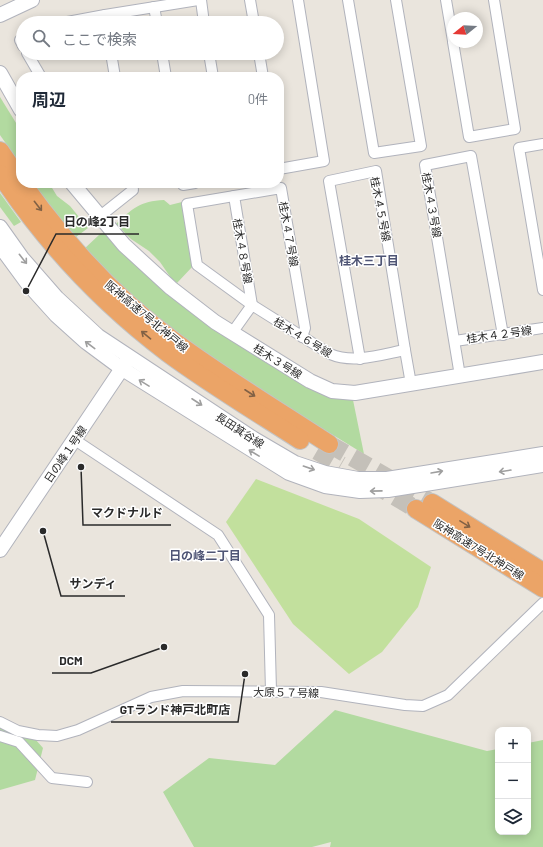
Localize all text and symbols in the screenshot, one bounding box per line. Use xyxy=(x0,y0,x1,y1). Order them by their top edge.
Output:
north arrow xyxy=(447,12,483,48)
search box xyxy=(16,16,284,60)
icon: search xyxy=(30,27,52,49)
text: ここで検索 xyxy=(62,30,137,48)
text: 周辺 xyxy=(32,89,66,109)
text: 0件 xyxy=(248,91,268,107)
street label: 桂木４３号線 xyxy=(420,171,444,239)
street label: 桂木４５号線 xyxy=(368,175,394,243)
one-way arrow xyxy=(34,200,43,211)
street label: 桂木４７号線 xyxy=(277,200,301,268)
callout: 日の峰2丁目 xyxy=(56,210,139,234)
text: 日の峰2丁目 xyxy=(64,214,130,228)
street label: 桂木４８号線 xyxy=(231,217,255,285)
one-way arrow xyxy=(19,253,28,264)
district label: 桂木三丁目 xyxy=(339,253,399,267)
street label: 阪神高速7号北神戸線 xyxy=(103,278,191,354)
street label: 桂木４６号線 xyxy=(271,314,335,360)
street label: 桂木４２号線 xyxy=(465,323,533,345)
one-way arrow xyxy=(141,330,152,339)
one-way arrow xyxy=(84,341,95,349)
street label: 桂木３号線 xyxy=(251,341,305,381)
one-way arrow xyxy=(139,379,150,387)
one-way arrow xyxy=(244,389,256,397)
one-way arrow xyxy=(191,398,202,406)
street label: 長田箕谷線 xyxy=(213,410,267,450)
street label: 日の峰１号線 xyxy=(41,423,89,485)
one-way arrow xyxy=(248,448,260,456)
one-way arrow xyxy=(303,464,315,472)
one-way arrow xyxy=(430,468,443,476)
one-way arrow xyxy=(498,468,511,476)
one-way arrow xyxy=(370,487,383,495)
callout: マクドナルド xyxy=(83,501,171,525)
text: マクドナルド xyxy=(91,505,163,519)
street label: 阪神高速7号北神戸線 xyxy=(431,516,527,582)
one-way arrow xyxy=(459,520,471,528)
district label: 日の峰二丁目 xyxy=(169,548,241,562)
callout: サンディ xyxy=(61,572,125,596)
text: サンディ xyxy=(69,576,117,590)
callout: DCM xyxy=(52,649,91,673)
text: DCM xyxy=(59,653,83,667)
street label: 大原５７号線 xyxy=(253,685,319,699)
callout: GTランド神戸北町店 xyxy=(111,698,238,722)
text: GTランド神戸北町店 xyxy=(120,702,230,716)
map controls xyxy=(495,727,531,835)
button: + xyxy=(495,727,531,763)
button: − xyxy=(495,763,531,799)
button: layers xyxy=(495,799,531,835)

